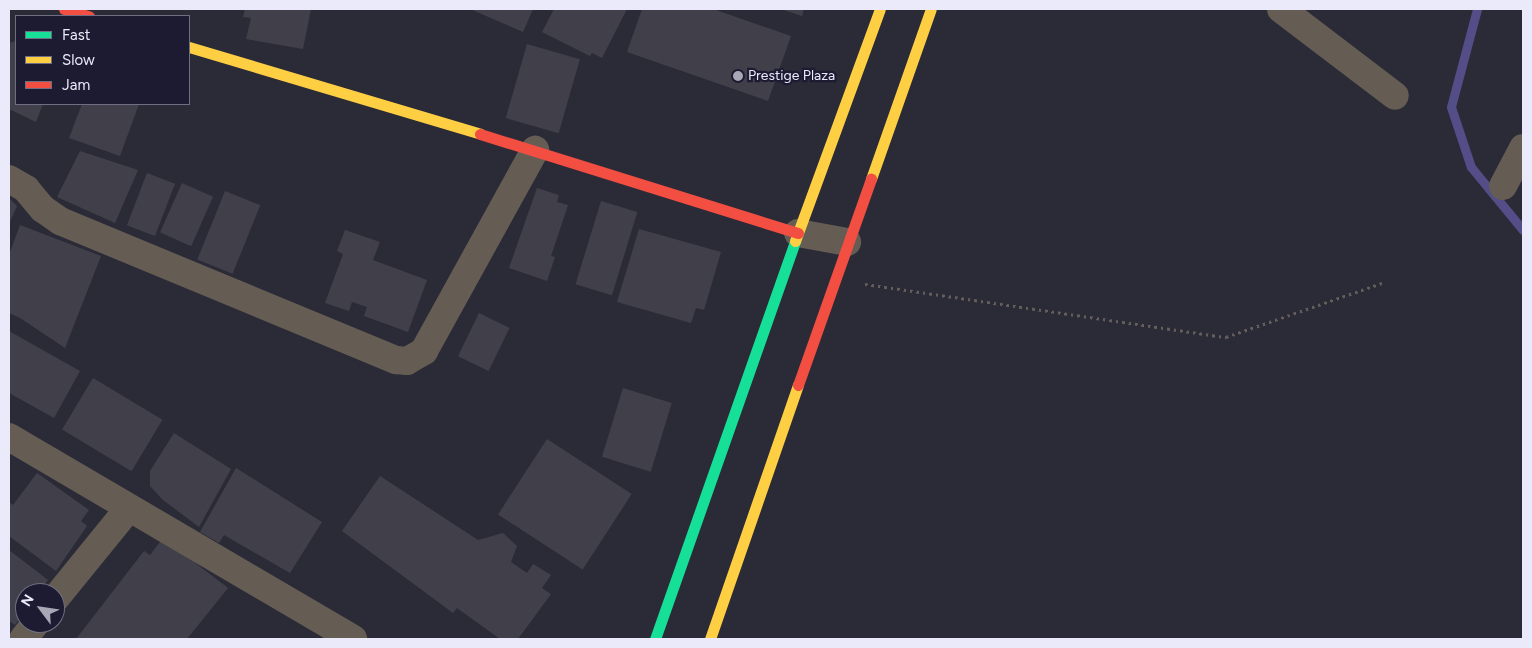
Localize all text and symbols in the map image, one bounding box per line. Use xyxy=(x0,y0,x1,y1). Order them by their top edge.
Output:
legend xyxy=(15,15,190,105)
text: Fast xyxy=(62,26,90,44)
text: Slow xyxy=(62,51,95,69)
place label: Prestige Plaza xyxy=(748,68,835,84)
marker: Prestige Plaza xyxy=(732,70,744,82)
text: Jam xyxy=(62,76,90,94)
north arrow xyxy=(15,583,65,633)
text: N xyxy=(17,592,38,610)

